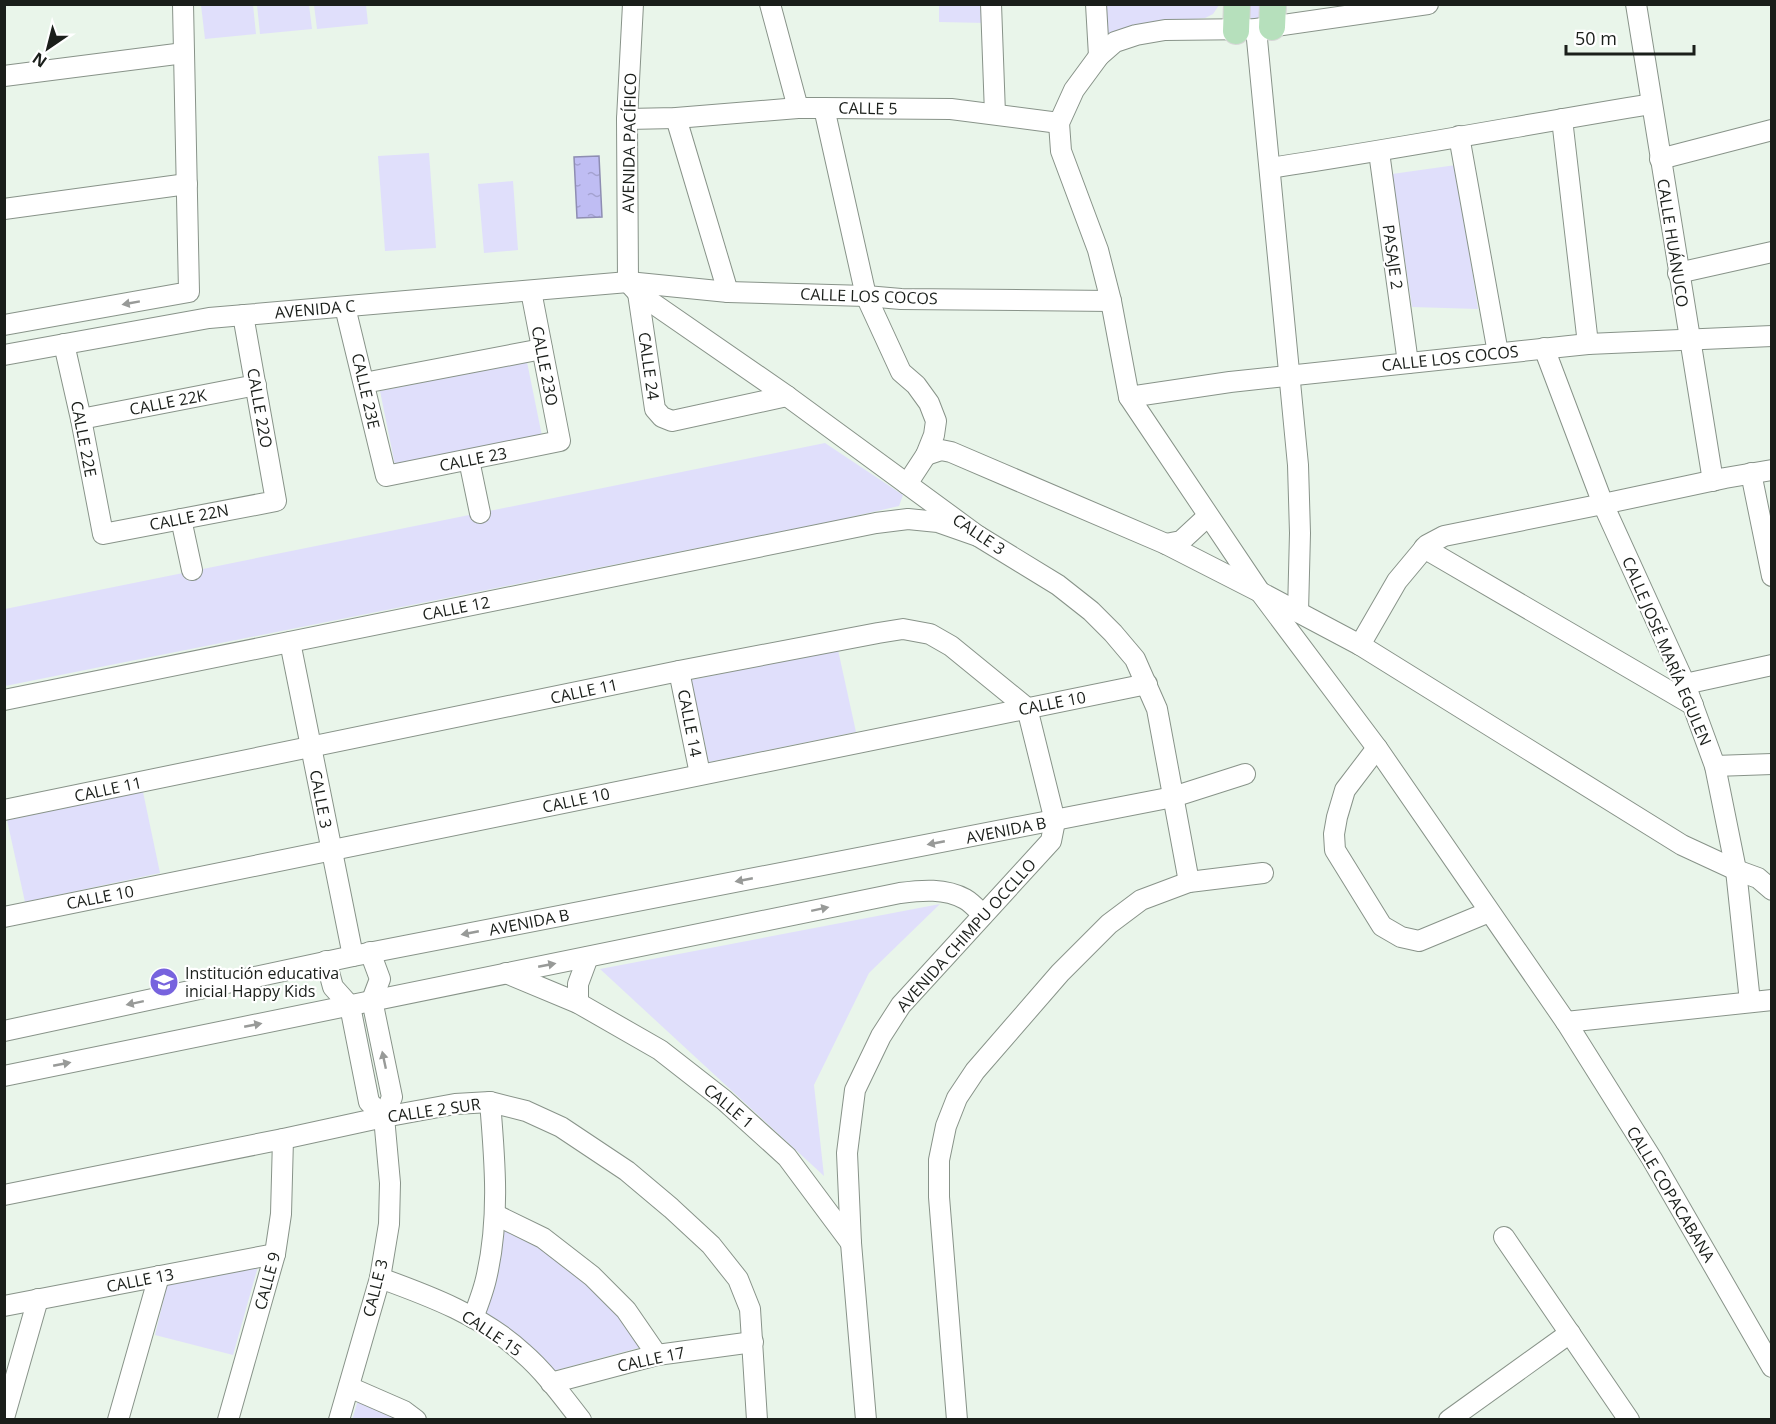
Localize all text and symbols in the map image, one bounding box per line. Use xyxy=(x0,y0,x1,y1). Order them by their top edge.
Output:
north arrow xyxy=(18,18,78,78)
scale bar xyxy=(1566,18,1694,56)
text: 50 m xyxy=(1575,26,1617,50)
text: N xyxy=(28,48,51,73)
street label: AVENIDA PACÍFICO xyxy=(617,73,641,213)
street label: CALLE 5 xyxy=(838,96,898,120)
street label: CALLE HUÁNUCO xyxy=(1652,177,1694,309)
street label: PASAJE 2 xyxy=(1378,223,1408,291)
street label: CALLE LOS COCOS xyxy=(800,283,938,309)
street label: AVENIDA C xyxy=(274,295,356,323)
one-way arrow xyxy=(122,298,141,307)
street label: CALLE 23O xyxy=(527,324,563,408)
street label: CALLE 24 xyxy=(633,331,665,401)
street label: CALLE LOS COCOS xyxy=(1380,340,1520,376)
street label: CALLE 23E xyxy=(347,351,385,431)
street label: CALLE 22O xyxy=(242,366,278,450)
street label: CALLE 22K xyxy=(128,384,209,420)
street label: CALLE 22E xyxy=(66,399,102,479)
street label: CALLE 23 xyxy=(437,442,509,476)
street label: CALLE 22N xyxy=(147,499,231,535)
street label: CALLE 3 xyxy=(948,508,1010,560)
street label: CALLE JOSÉ MARÍA EGULEN xyxy=(1617,553,1717,749)
street label: CALLE 12 xyxy=(420,591,492,625)
street label: CALLE 11 xyxy=(548,673,620,709)
street label: CALLE 10 xyxy=(1016,686,1088,720)
street label: CALLE 14 xyxy=(673,687,707,759)
street label: CALLE 3 xyxy=(305,768,337,830)
street label: CALLE 11 xyxy=(72,771,144,807)
street label: CALLE 10 xyxy=(540,782,612,818)
street label: AVENIDA B xyxy=(964,811,1048,849)
one-way arrow xyxy=(926,839,945,848)
street label: AVENIDA CHIMPU OCCLLO xyxy=(891,854,1041,1016)
one-way arrow xyxy=(734,876,753,885)
street label: CALLE 10 xyxy=(64,880,136,914)
street label: AVENIDA B xyxy=(487,903,571,941)
one-way arrow xyxy=(811,904,830,913)
one-way arrow xyxy=(460,929,479,938)
one-way arrow xyxy=(537,960,556,969)
place label: Institución educativa inicial Happy Kids xyxy=(185,962,339,1002)
school or university icon: Institución educativa inicial Happy Kids xyxy=(148,966,180,998)
one-way arrow xyxy=(126,999,145,1008)
one-way arrow xyxy=(244,1020,262,1030)
one-way arrow xyxy=(379,1051,388,1070)
one-way arrow xyxy=(53,1059,72,1068)
street label: CALLE 1 xyxy=(699,1079,759,1133)
street label: CALLE 2 SUR xyxy=(386,1093,482,1127)
street label: CALLE COPACABANA xyxy=(1622,1122,1721,1267)
street label: CALLE 9 xyxy=(249,1250,285,1312)
street label: CALLE 3 xyxy=(357,1257,393,1319)
street label: CALLE 13 xyxy=(104,1263,176,1297)
street label: CALLE 15 xyxy=(458,1305,526,1361)
street label: CALLE 17 xyxy=(615,1341,687,1377)

